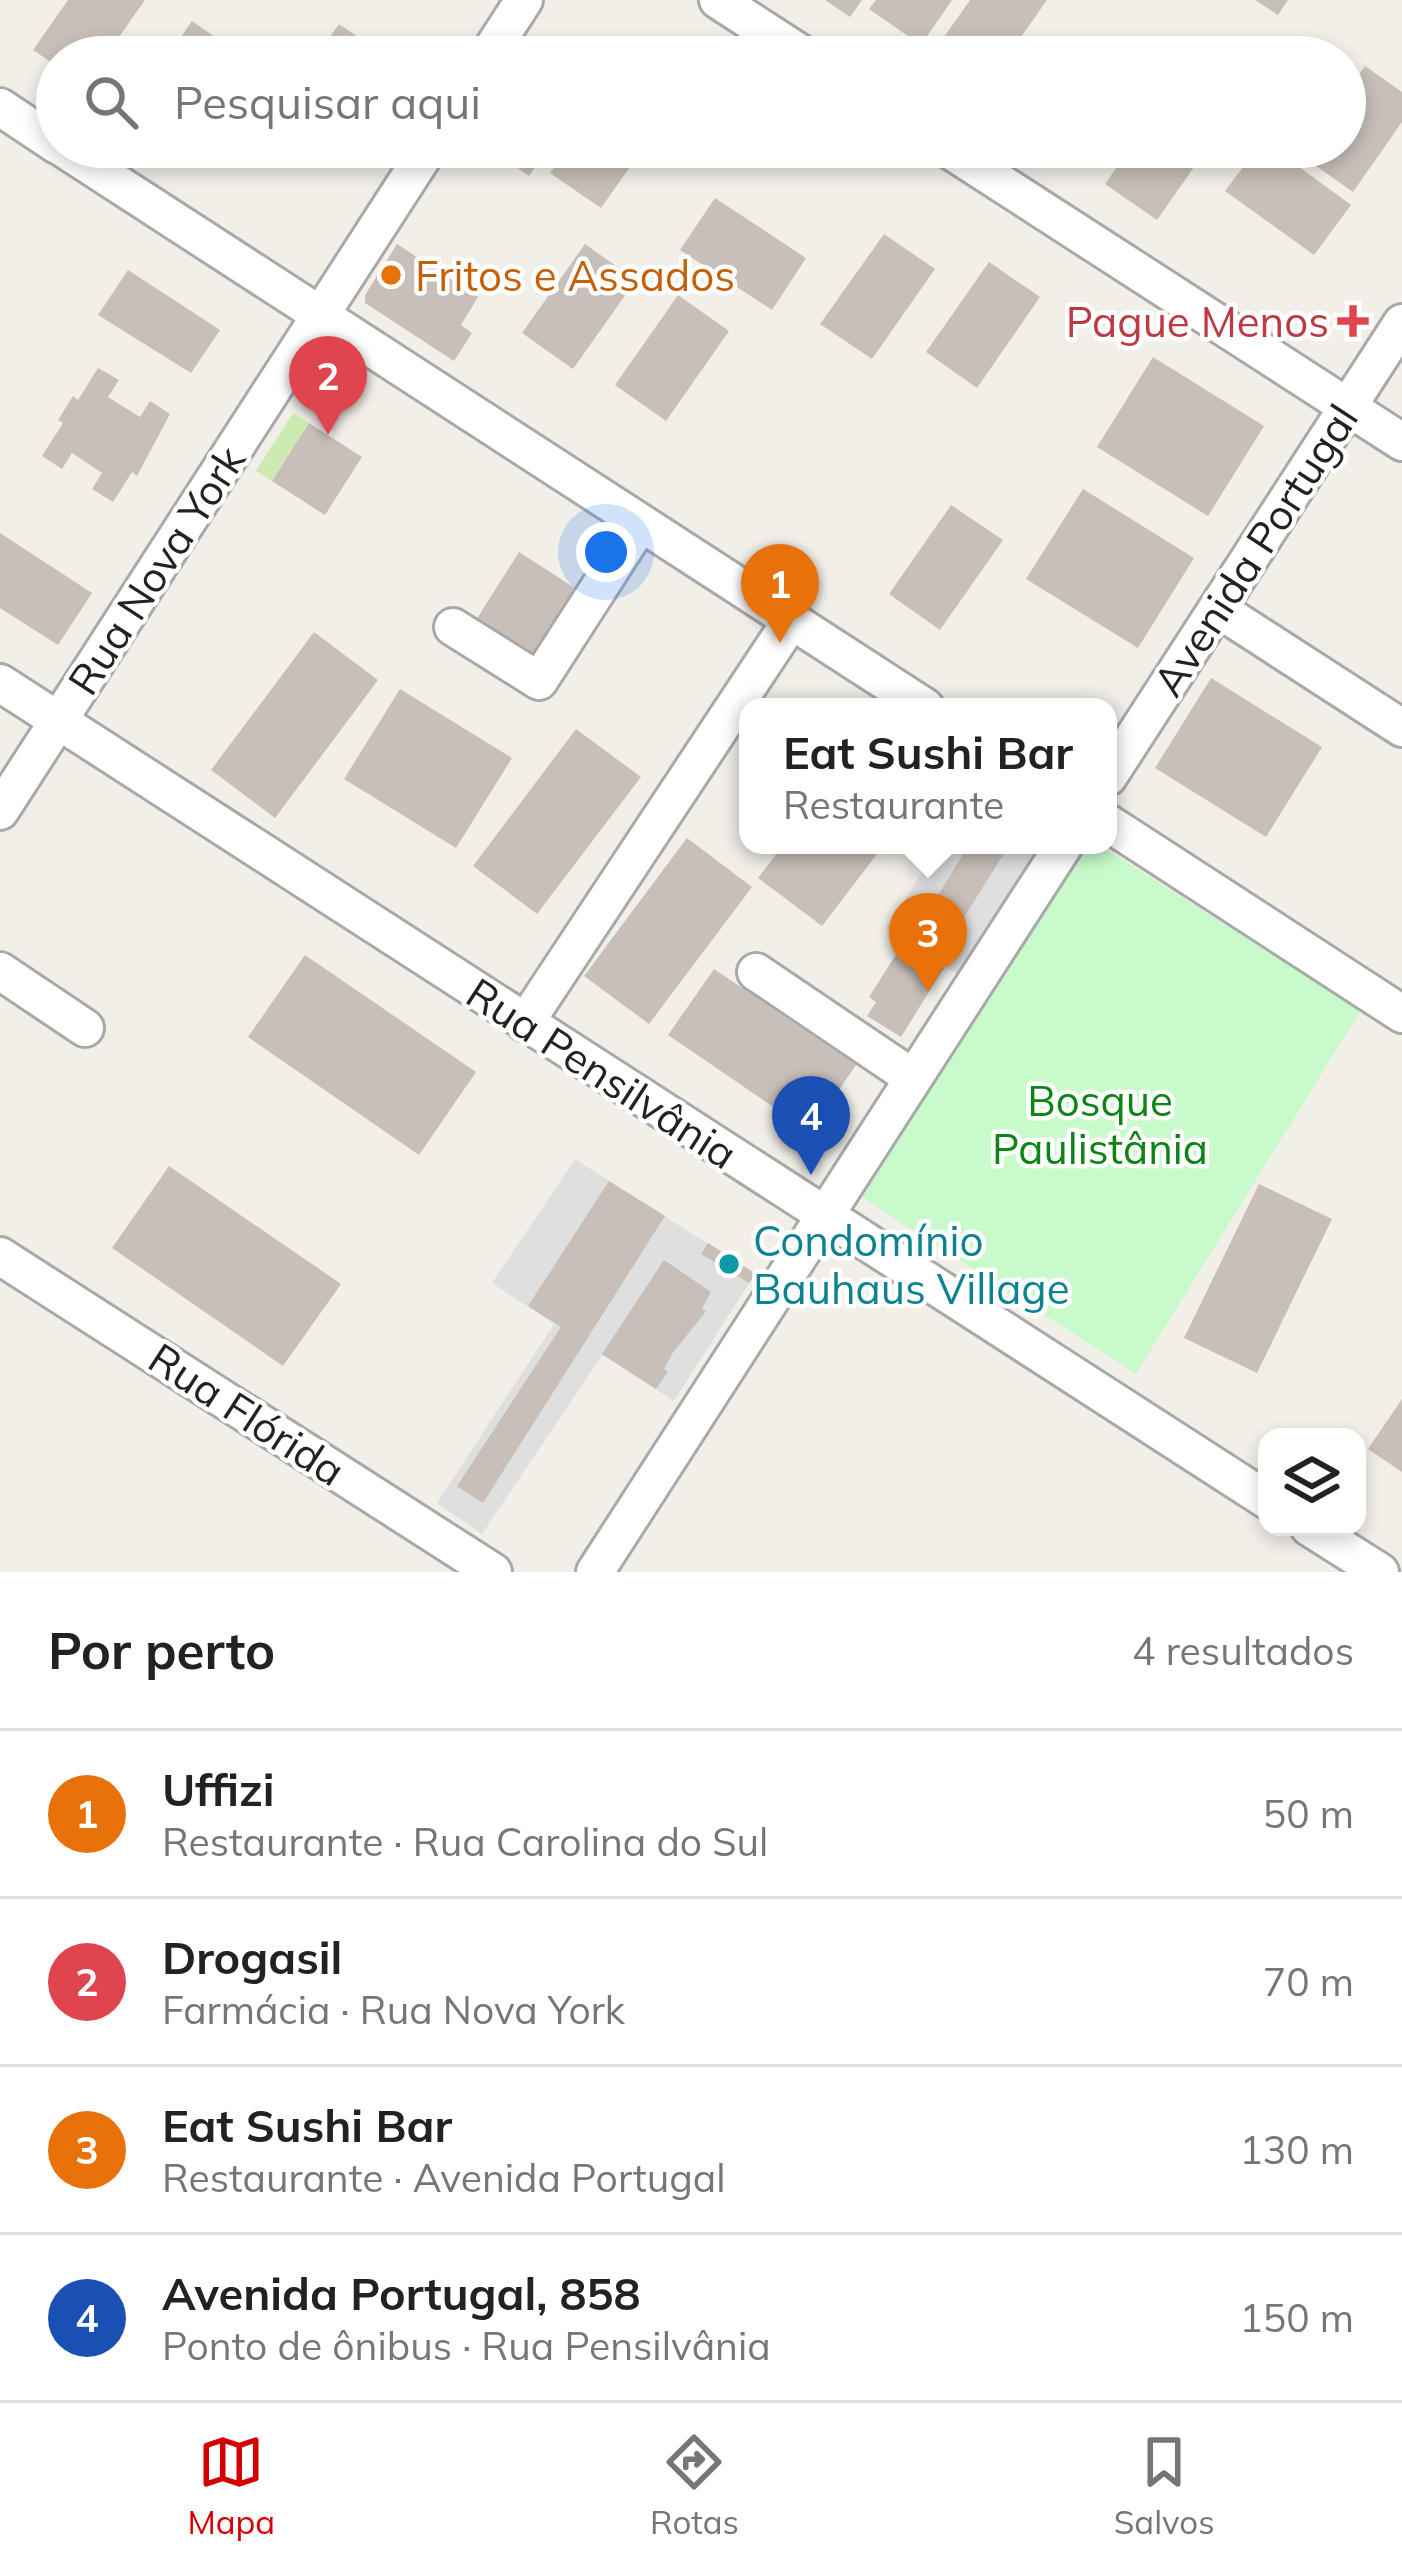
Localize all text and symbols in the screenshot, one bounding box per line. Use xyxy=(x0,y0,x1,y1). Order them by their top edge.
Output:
search box xyxy=(36,36,1366,168)
icon: search xyxy=(78,69,144,135)
text: Pesquisar aqui xyxy=(174,74,481,130)
place label: Fritos e Assados xyxy=(415,249,735,302)
marker: Fritos e Assados xyxy=(378,262,404,288)
place label: Pague Menos xyxy=(1066,295,1329,348)
marker: Pague Menos xyxy=(1340,308,1366,334)
pin: 2 xyxy=(289,336,367,435)
street label: Avenida Portugal xyxy=(1141,394,1369,706)
street label: Rua Nova York xyxy=(56,436,256,704)
your location xyxy=(576,522,636,582)
pin: 1 xyxy=(741,544,819,643)
popup xyxy=(739,698,1117,854)
text: Eat Sushi Bar xyxy=(783,724,1073,780)
text: Restaurante xyxy=(783,780,1004,829)
pin: 3 xyxy=(889,893,967,992)
street label: Rua Pensilvânia xyxy=(457,966,747,1180)
park label: Bosque Paulistânia xyxy=(992,1074,1208,1175)
pin: 4 xyxy=(772,1076,850,1175)
place label: Condomínio Bauhaus Village xyxy=(753,1214,1070,1315)
marker: Condomínio Bauhaus Village xyxy=(716,1251,742,1277)
street label: Rua Flórida xyxy=(139,1331,355,1497)
map controls xyxy=(1258,1428,1366,1536)
button: layers xyxy=(1258,1428,1366,1536)
text: Por perto xyxy=(48,1618,275,1682)
text: 4 resultados xyxy=(1132,1626,1354,1675)
text: Uffizi xyxy=(162,1761,274,1817)
text: 1 xyxy=(75,1789,99,1838)
text: 50 m xyxy=(1263,1789,1354,1838)
text: Restaurante · Rua Carolina do Sul xyxy=(162,1817,768,1866)
text: Drogasil xyxy=(162,1929,342,1985)
text: 2 xyxy=(75,1957,99,2006)
text: 70 m xyxy=(1263,1957,1354,2006)
text: Farmácia · Rua Nova York xyxy=(162,1985,625,2034)
text: Eat Sushi Bar xyxy=(162,2097,452,2153)
text: 3 xyxy=(75,2125,99,2174)
text: 130 m xyxy=(1239,2125,1354,2174)
text: Restaurante · Avenida Portugal xyxy=(162,2153,725,2202)
text: Avenida Portugal, 858 xyxy=(162,2265,641,2321)
text: 4 xyxy=(75,2293,99,2342)
text: 150 m xyxy=(1239,2293,1354,2342)
text: Ponto de ônibus · Rua Pensilvânia xyxy=(162,2321,771,2370)
tab: Mapa xyxy=(187,2429,275,2542)
tab: Rotas xyxy=(650,2429,739,2542)
tab: Salvos xyxy=(1114,2429,1215,2542)

